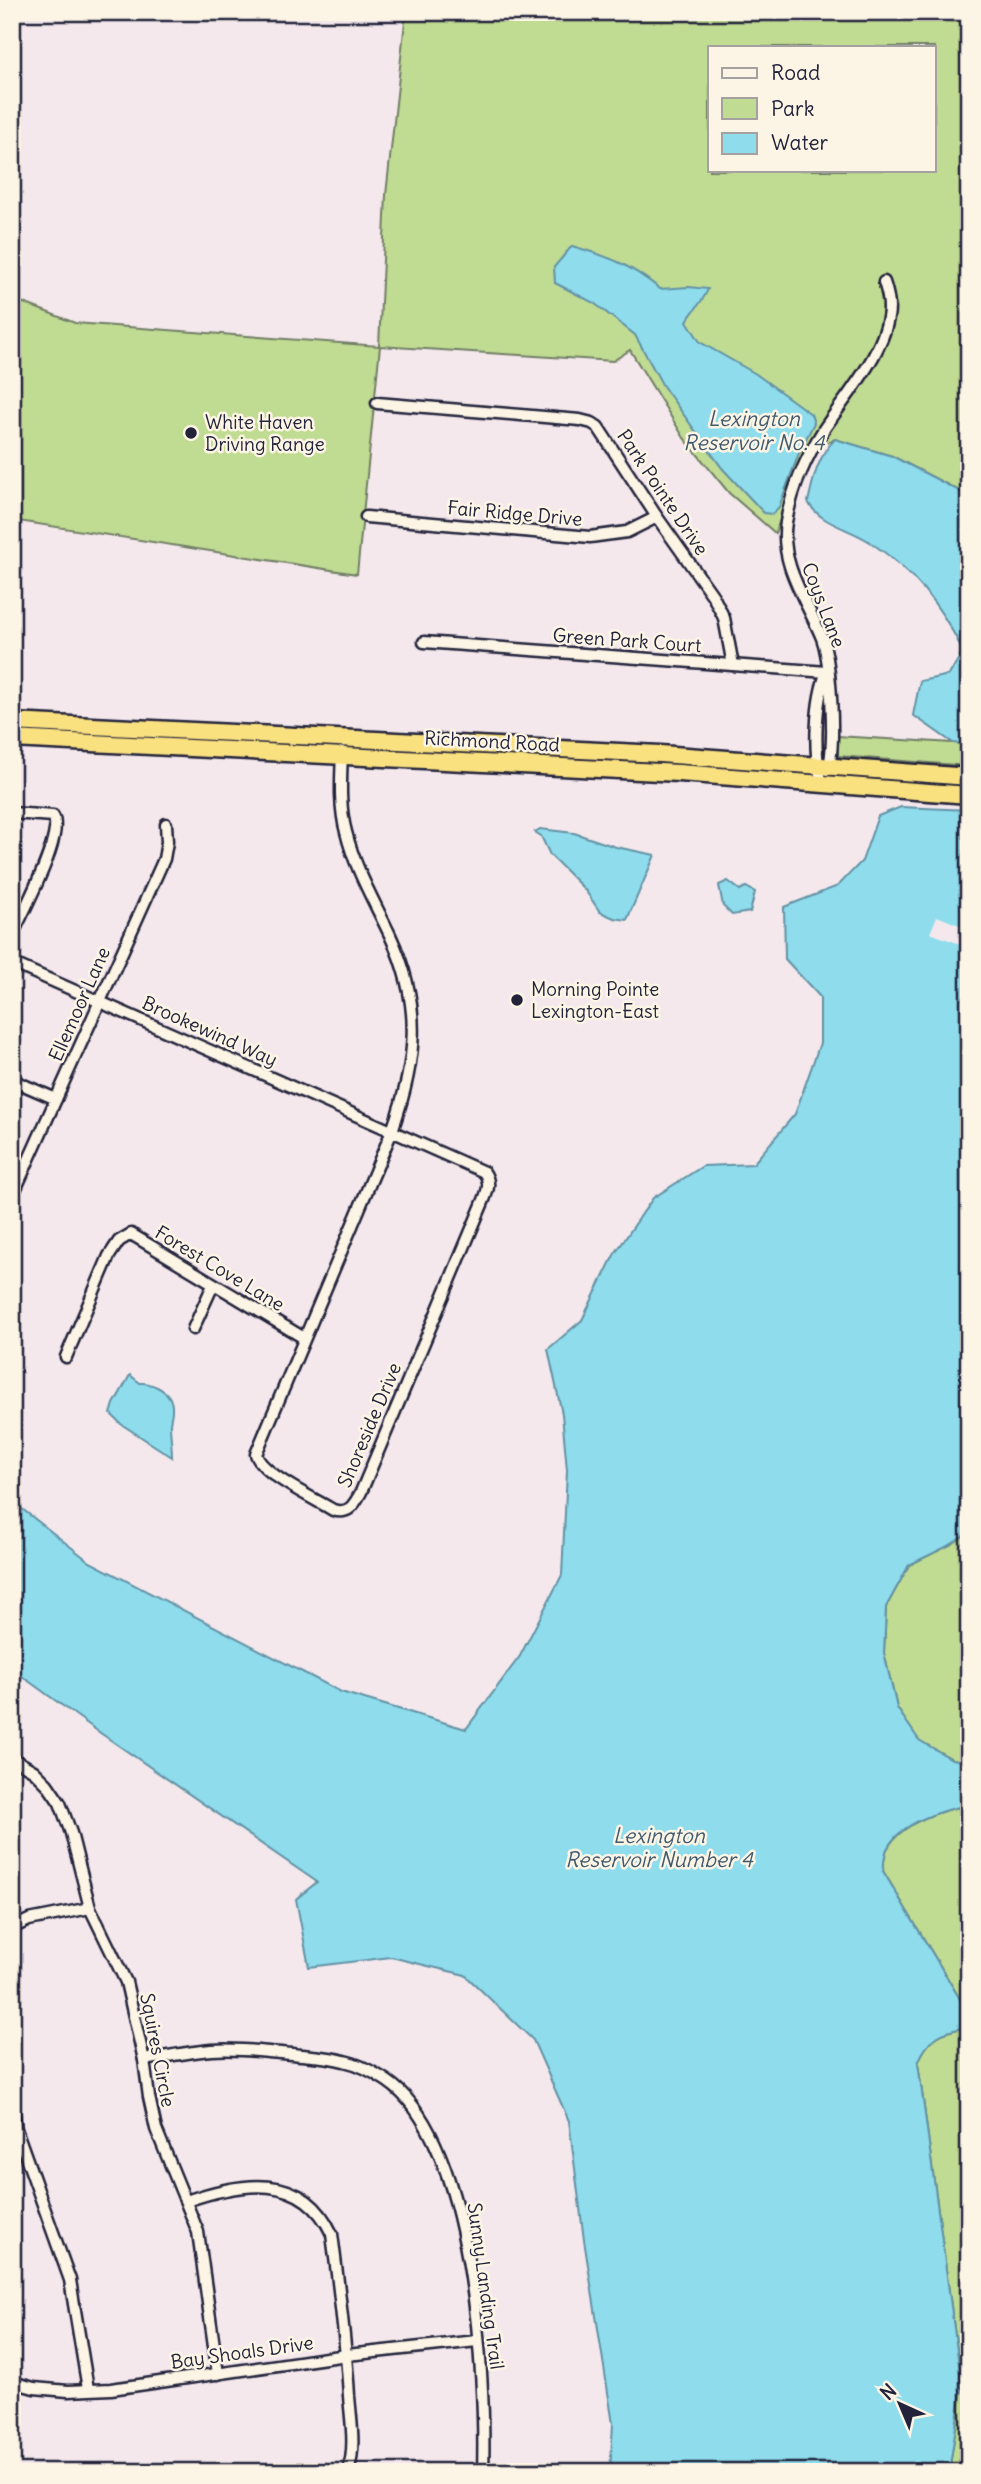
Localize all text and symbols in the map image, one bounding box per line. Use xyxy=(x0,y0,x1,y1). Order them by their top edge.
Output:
legend xyxy=(708,46,936,172)
text: Road xyxy=(771,59,820,86)
text: Park xyxy=(771,95,814,122)
text: Water xyxy=(771,129,829,156)
water label: Lexington Reservoir No. 4 xyxy=(683,405,826,456)
place label: White Haven Driving Range xyxy=(205,410,325,456)
marker: White Haven Driving Range xyxy=(183,425,199,441)
street label: Park Pointe Drive xyxy=(612,425,714,559)
street label: Fair Ridge Drive xyxy=(447,495,583,531)
street label: Coys Lane xyxy=(797,559,851,651)
street label: Green Park Court xyxy=(552,623,702,657)
street label: Richmond Road xyxy=(424,725,560,757)
street label: Ellemoor Lane xyxy=(43,943,115,1065)
place label: Morning Pointe Lexington-East xyxy=(531,977,659,1023)
street label: Brookewind Way xyxy=(139,990,281,1072)
marker: Morning Pointe Lexington-East xyxy=(509,992,525,1008)
street label: Forest Cove Lane xyxy=(151,1220,289,1316)
street label: Shoreside Drive xyxy=(332,1359,406,1491)
water label: Lexington Reservoir Number 4 xyxy=(565,1822,754,1873)
street label: Squires Circle xyxy=(135,1991,181,2109)
street label: Sunny Landing Trail xyxy=(462,2201,510,2371)
street label: Bay Shoals Drive xyxy=(169,2330,315,2374)
north arrow xyxy=(866,2368,936,2438)
text: N xyxy=(875,2379,901,2405)

